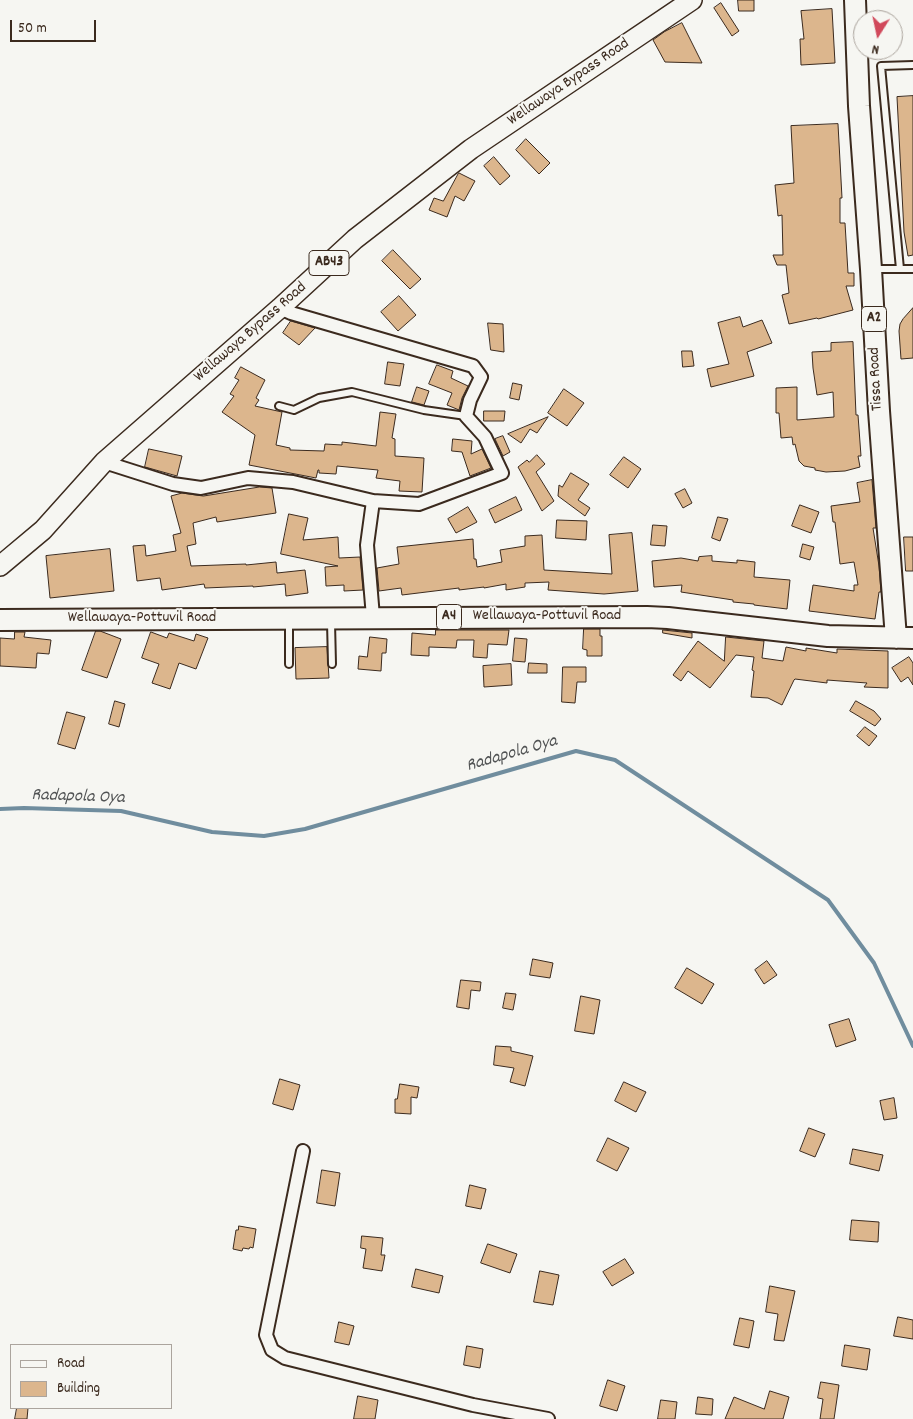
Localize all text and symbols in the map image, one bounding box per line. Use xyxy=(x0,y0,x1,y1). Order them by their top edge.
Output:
scale bar xyxy=(12,10,99,42)
north arrow xyxy=(853,10,903,60)
text: 50 m xyxy=(18,18,47,40)
street label: Wellawaya Bypass Road xyxy=(504,35,634,131)
text: N xyxy=(870,38,881,59)
road number: AB43 xyxy=(309,250,349,276)
street label: Wellawaya Bypass Road xyxy=(191,279,311,387)
road number: A2 xyxy=(862,306,886,332)
street label: Tissa Road xyxy=(866,347,888,411)
road number: A4 xyxy=(436,604,462,630)
street label: Wellawaya-Pottuvil Road xyxy=(473,607,621,627)
street label: Wellawaya-Pottuvil Road xyxy=(68,609,216,629)
water label: Radapola Oya xyxy=(464,732,560,778)
water label: Radapola Oya xyxy=(31,786,125,810)
legend xyxy=(10,1344,172,1409)
text: Road xyxy=(57,1353,85,1375)
text: Building xyxy=(57,1378,100,1400)

